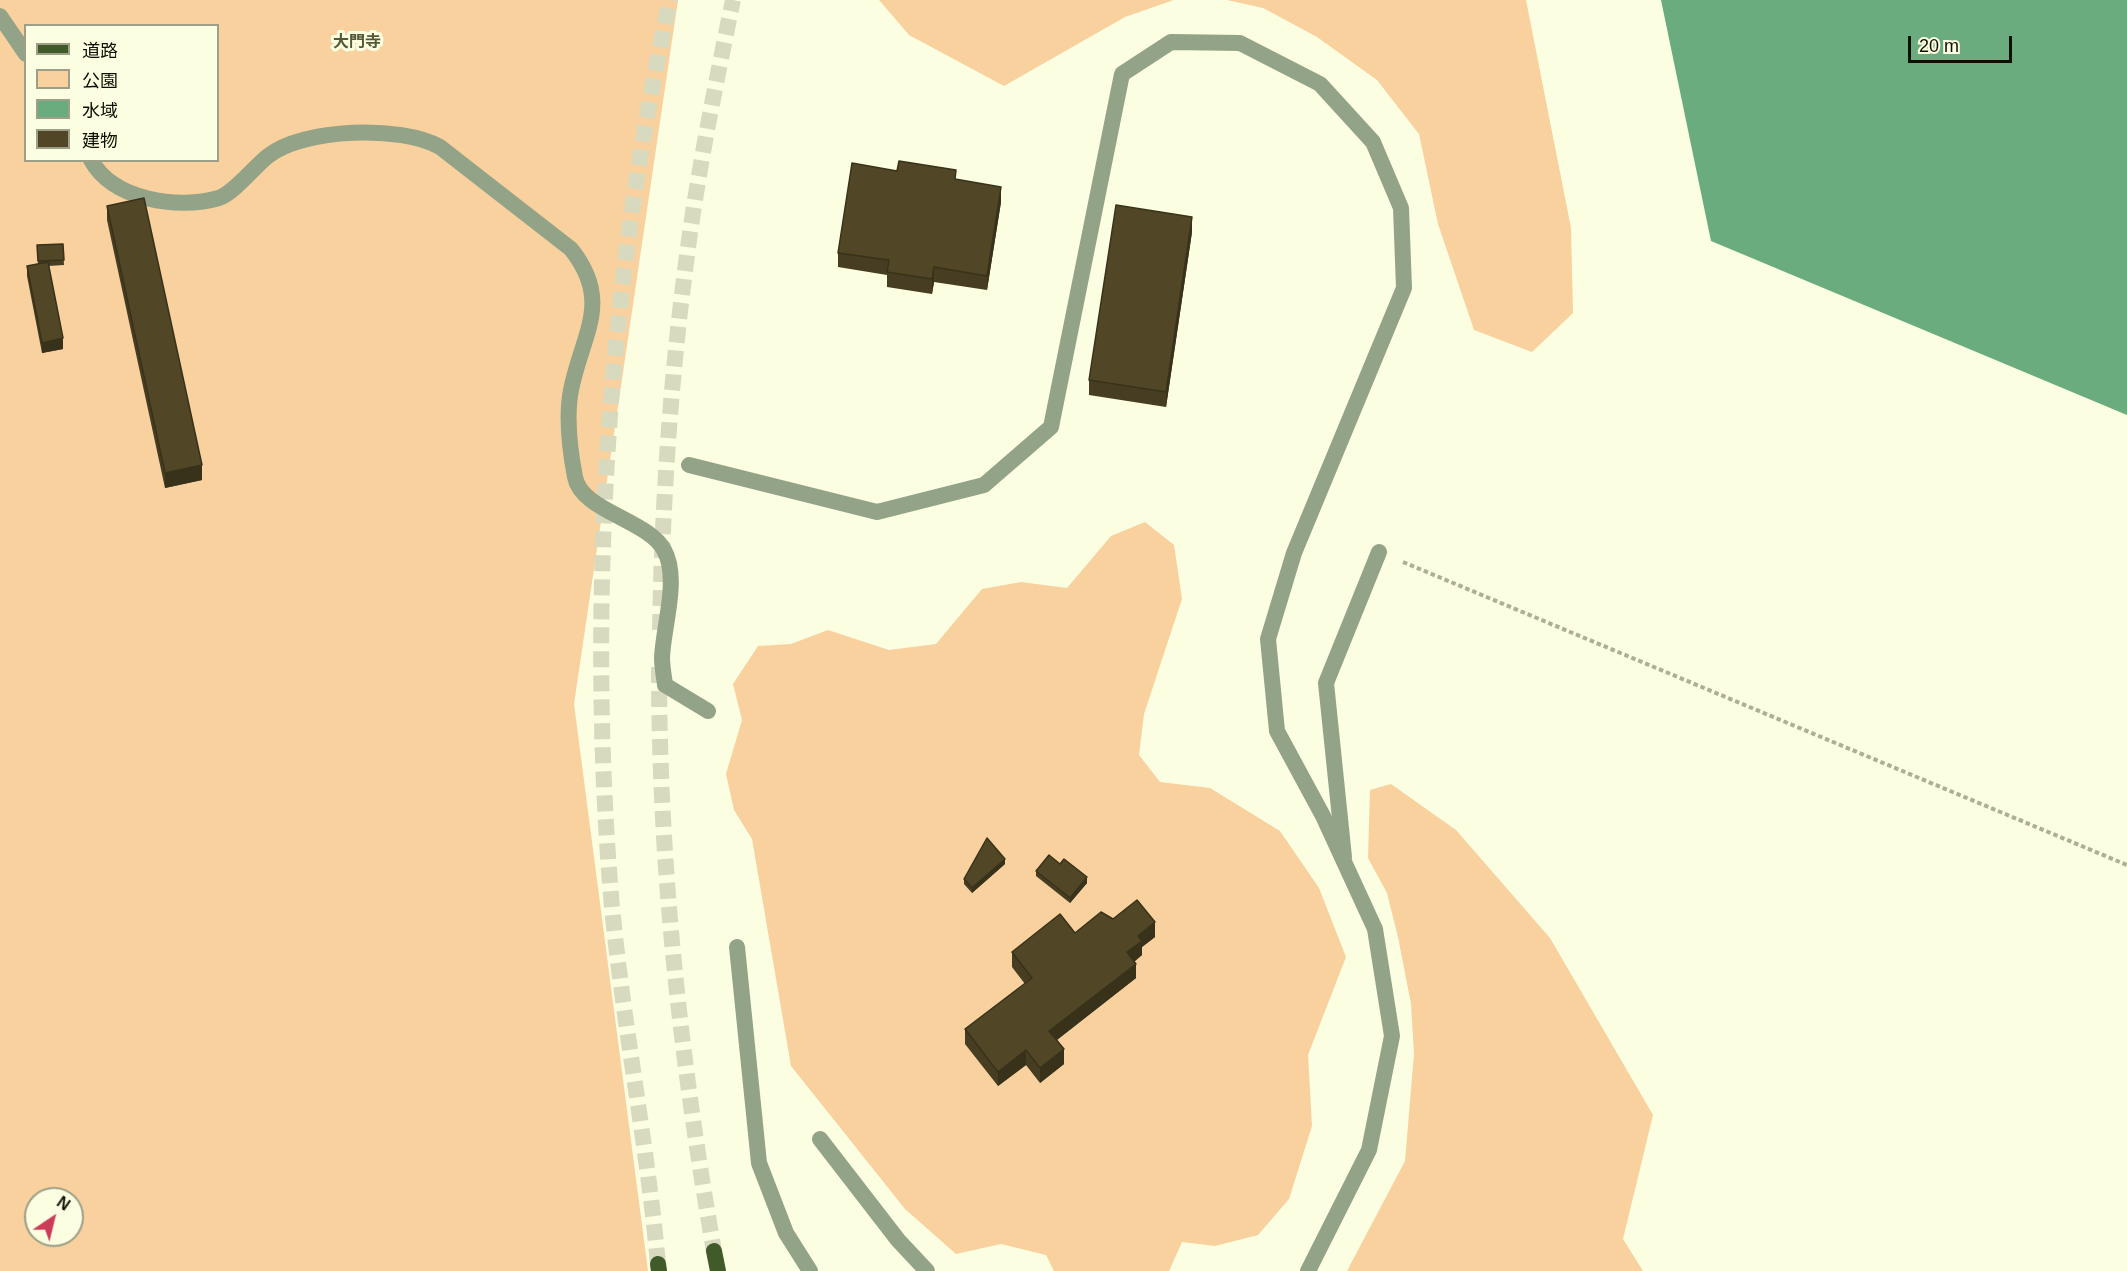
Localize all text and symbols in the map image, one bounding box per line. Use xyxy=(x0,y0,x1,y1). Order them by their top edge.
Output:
legend xyxy=(24,24,219,162)
scale bar xyxy=(1911,24,2014,62)
district label: 大門寺 xyxy=(333,33,381,53)
text: 20 m xyxy=(1919,36,1959,56)
text: 道路 xyxy=(82,41,118,61)
text: 公園 xyxy=(82,71,118,91)
text: 水域 xyxy=(82,101,118,121)
text: 建物 xyxy=(82,131,118,151)
north arrow xyxy=(24,1187,84,1247)
text: N xyxy=(54,1193,73,1214)

